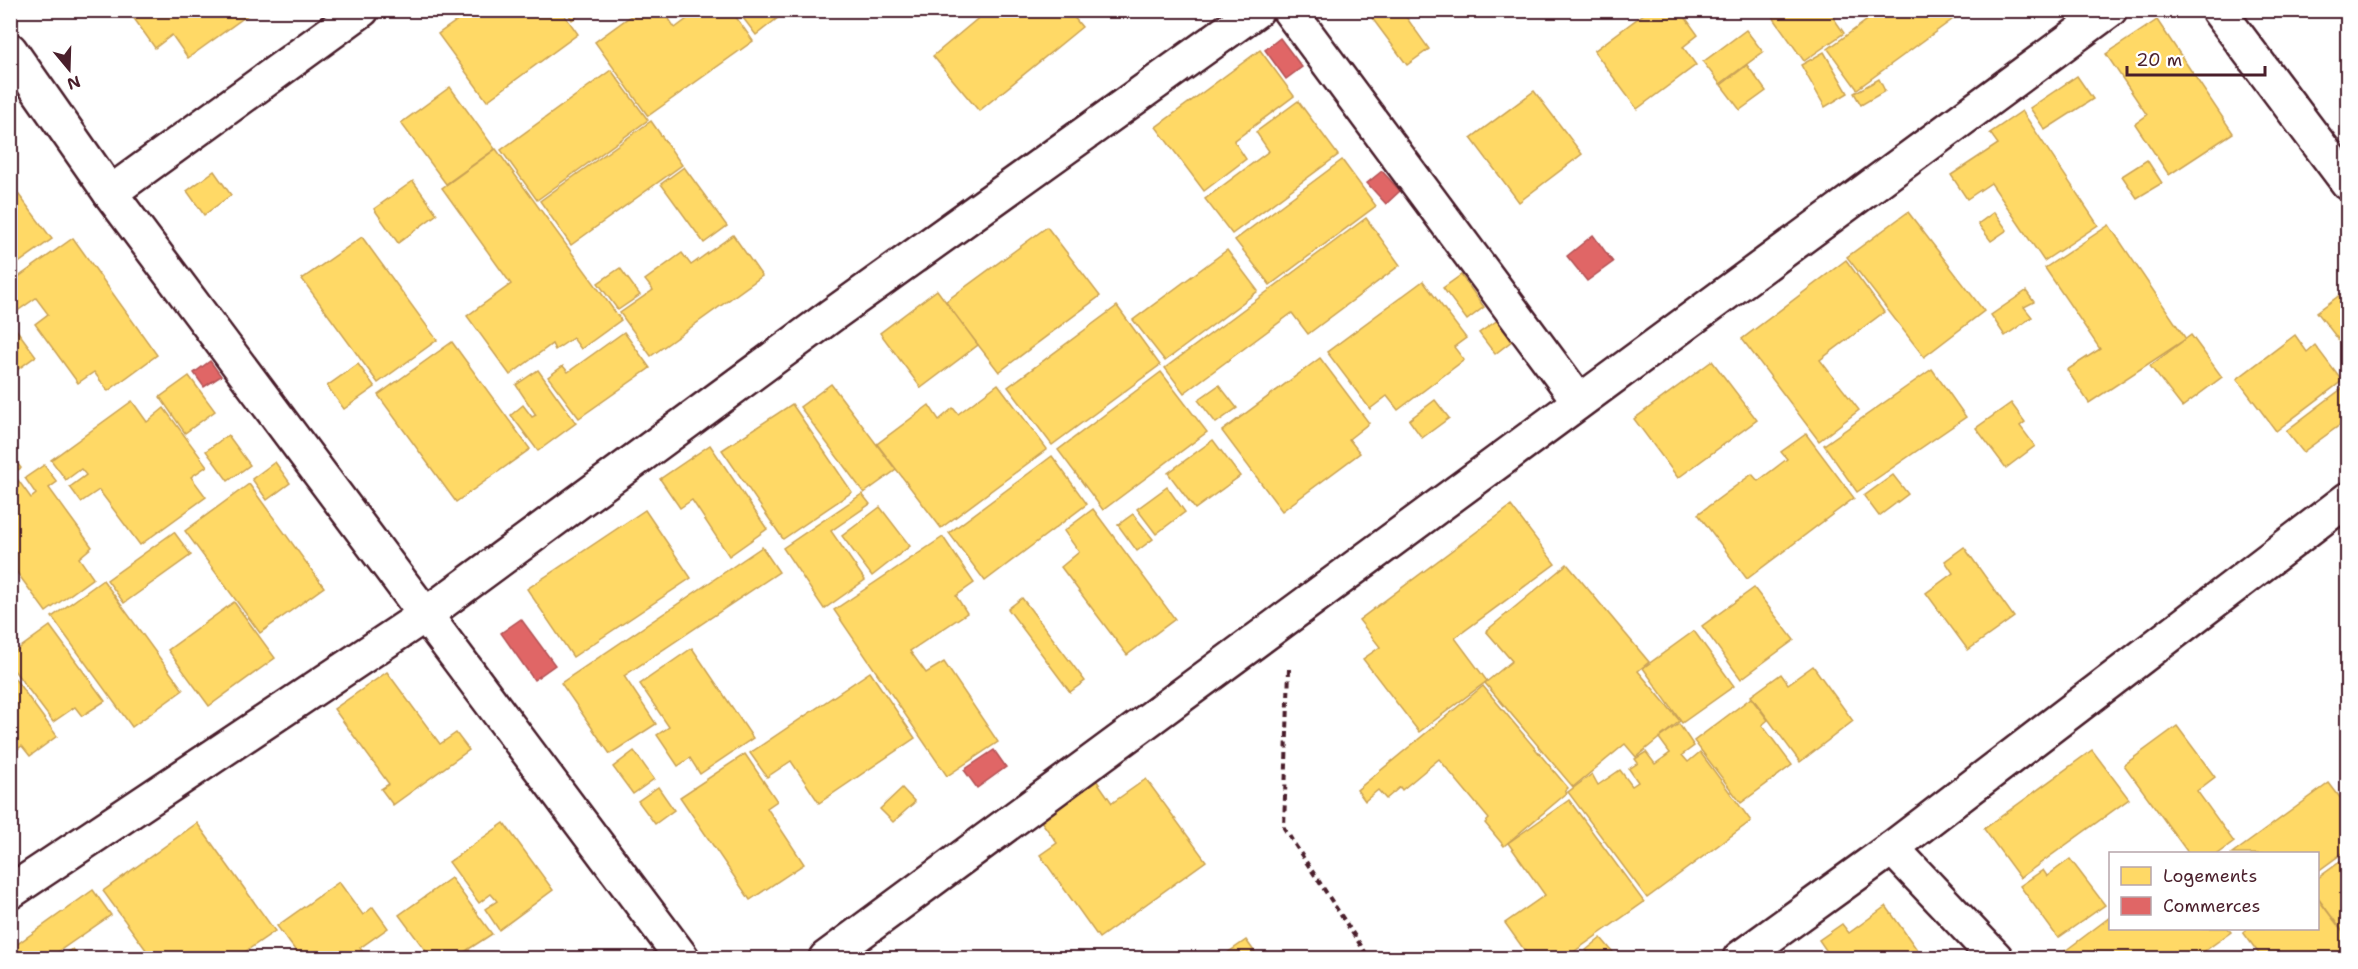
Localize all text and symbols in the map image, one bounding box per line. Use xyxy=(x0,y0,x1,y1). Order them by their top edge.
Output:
north arrow xyxy=(39,39,99,99)
scale bar xyxy=(2127,39,2265,77)
text: 20 m xyxy=(2136,48,2182,72)
text: N xyxy=(64,71,83,95)
legend xyxy=(2109,852,2319,930)
text: Logements xyxy=(2163,864,2257,888)
text: Commerces xyxy=(2163,894,2260,918)

